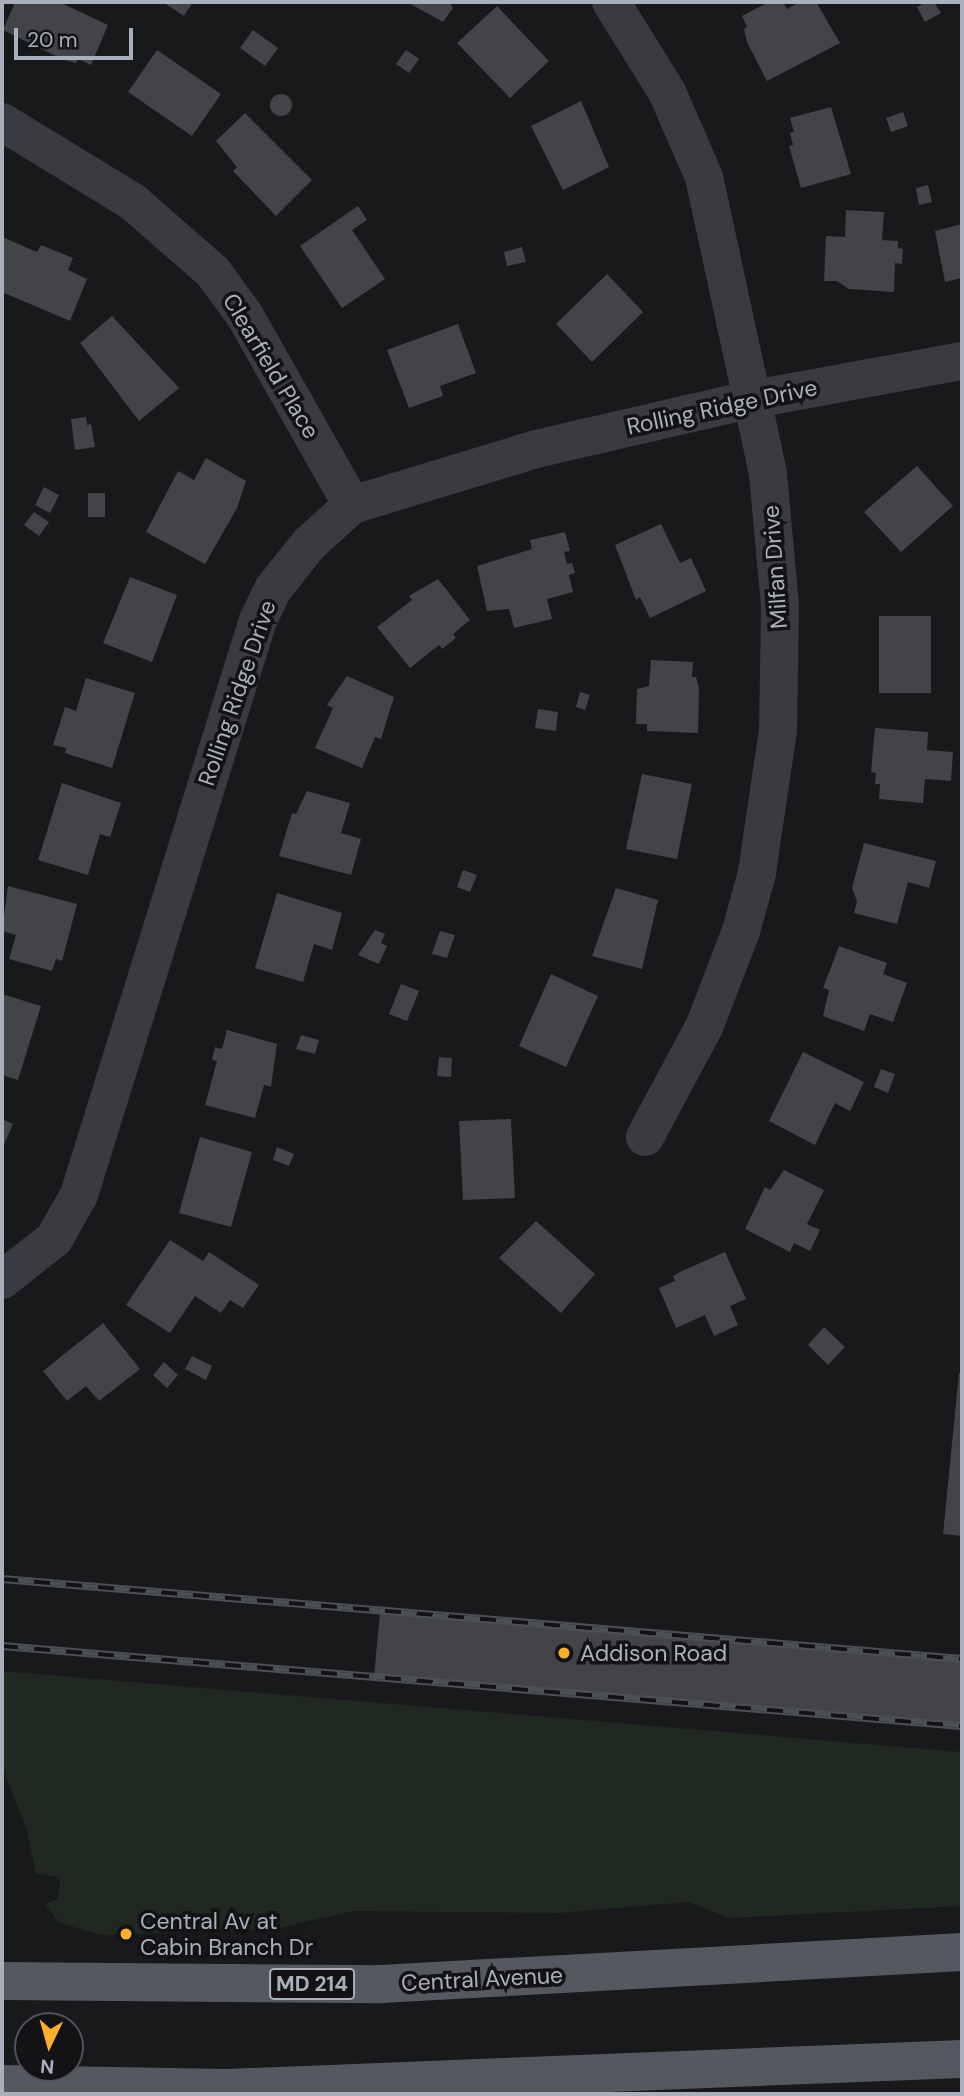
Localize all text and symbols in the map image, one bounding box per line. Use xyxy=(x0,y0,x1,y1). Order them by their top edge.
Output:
scale bar xyxy=(18,14,136,58)
text: 20 m xyxy=(27,26,78,54)
street label: Clearfield Place xyxy=(217,288,325,444)
street label: Rolling Ridge Drive xyxy=(624,373,820,441)
street label: Milfan Drive xyxy=(757,504,793,630)
street label: Rolling Ridge Drive xyxy=(192,597,282,789)
place label: Addison Road xyxy=(580,1639,727,1667)
marker: Addison Road xyxy=(554,1643,574,1663)
place label: Central Av at Cabin Branch Dr xyxy=(140,1907,313,1961)
marker: Central Av at Cabin Branch Dr xyxy=(118,1926,134,1942)
street label: Central Avenue xyxy=(400,1961,564,1997)
road number: MD 214 xyxy=(268,1966,356,2002)
north arrow xyxy=(14,2012,84,2082)
text: N xyxy=(39,2053,55,2079)

